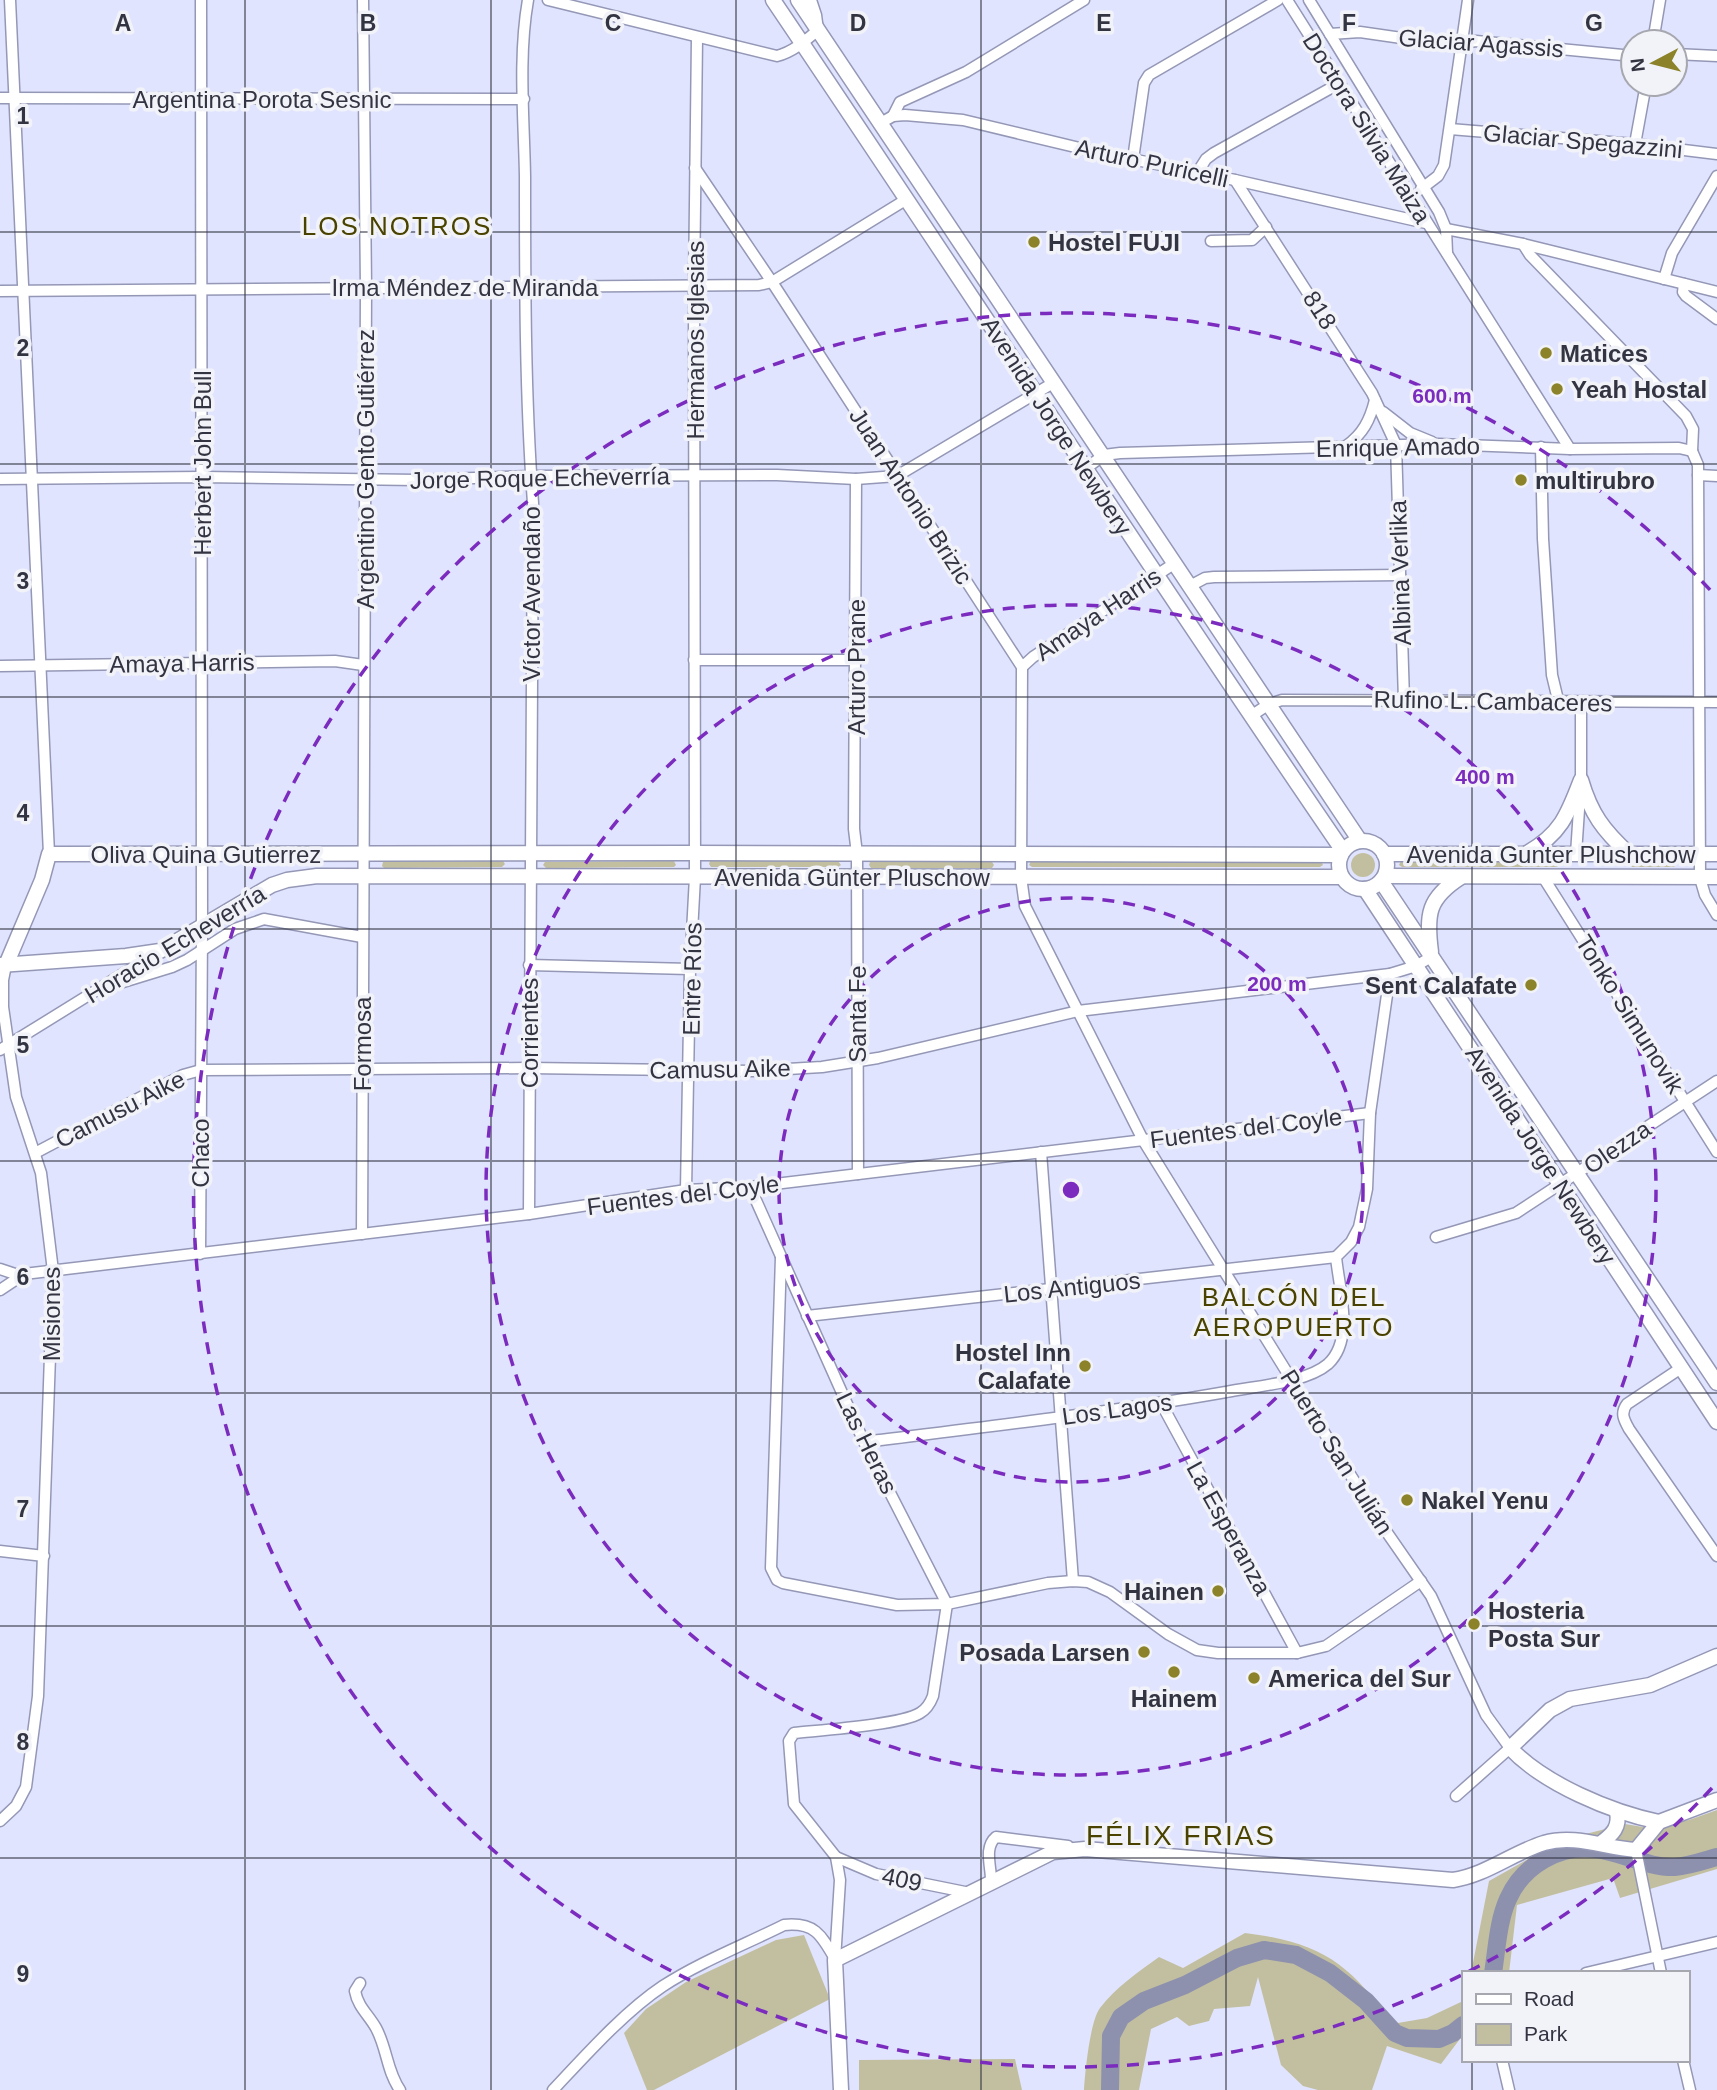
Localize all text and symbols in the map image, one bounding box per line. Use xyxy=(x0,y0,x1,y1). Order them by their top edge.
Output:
text: A xyxy=(115,10,131,36)
text: B xyxy=(360,10,376,36)
text: C xyxy=(605,10,621,36)
text: D xyxy=(850,10,866,36)
text: E xyxy=(1096,10,1112,36)
text: F xyxy=(1342,10,1356,36)
text: G xyxy=(1585,10,1603,36)
street label: Glaciar Agassis xyxy=(1398,24,1564,62)
street label: Doctora Silvia Maiza xyxy=(1298,28,1437,228)
north arrow xyxy=(1619,28,1689,98)
text: N xyxy=(1626,57,1649,73)
street label: Argentina Porota Sesnic xyxy=(133,86,391,113)
text: 1 xyxy=(17,103,30,129)
street label: Glaciar Spegazzini xyxy=(1482,119,1684,163)
street label: Arturo Puricelli xyxy=(1073,134,1231,192)
district label: LOS NOTROS xyxy=(302,211,492,241)
place label: Hostel FUJI xyxy=(1048,229,1180,256)
marker: Hostel FUJI xyxy=(1026,234,1042,250)
street label: Hermanos Iglesias xyxy=(682,241,709,439)
street label: Irma Méndez de Miranda xyxy=(332,274,599,301)
street label: 818 xyxy=(1298,286,1342,334)
street label: Avenida Jorge Newbery xyxy=(976,312,1138,540)
street label: Argentino Gento Gutiérrez xyxy=(352,329,379,609)
text: 2 xyxy=(17,335,29,361)
place label: Matices xyxy=(1560,340,1648,367)
marker: Matices xyxy=(1538,345,1554,361)
street label: Herbert John Bull xyxy=(189,370,216,556)
place label: Yeah Hostal xyxy=(1571,376,1707,403)
marker: Yeah Hostal xyxy=(1549,381,1565,397)
text: 600 m xyxy=(1412,384,1472,407)
street label: Juan Antonio Brizic xyxy=(844,403,978,589)
street label: Enrique Amado xyxy=(1316,432,1480,462)
street label: Jorge Roque Echeverría xyxy=(410,462,671,494)
place label: multirubro xyxy=(1535,467,1655,494)
marker: multirubro xyxy=(1513,472,1529,488)
street label: Albina Verlika xyxy=(1384,499,1416,646)
street label: Víctor Avendaño xyxy=(518,506,545,682)
street label: Amaya Harris xyxy=(1030,562,1166,666)
text: 3 xyxy=(17,568,29,594)
street label: Arturo Prane xyxy=(843,599,870,735)
street label: Amaya Harris xyxy=(109,648,255,678)
street label: Rufino L. Cambaceres xyxy=(1373,685,1613,717)
text: 400 m xyxy=(1455,765,1515,788)
text: 4 xyxy=(17,800,30,826)
street label: Oliva Quina Gutierrez xyxy=(91,841,321,868)
street label: Avenida Gunter Plushchow xyxy=(1406,841,1696,868)
street label: Avenida Günter Pluschow xyxy=(714,864,991,891)
street label: Horacio Echeverría xyxy=(80,879,271,1008)
street label: Entre Ríos xyxy=(678,922,706,1036)
street label: Tonko Simunovik xyxy=(1570,930,1690,1099)
street label: Santa Fe xyxy=(844,965,871,1063)
text: 200 m xyxy=(1247,972,1307,995)
place label: Sent Calafate xyxy=(1365,972,1517,999)
marker: Sent Calafate xyxy=(1523,977,1539,993)
street label: Corrientes xyxy=(516,978,543,1088)
street label: Formosa xyxy=(349,996,376,1091)
text: 5 xyxy=(17,1032,30,1058)
street label: Avenida Jorge Newbery xyxy=(1460,1041,1622,1269)
street label: Camusu Aike xyxy=(649,1054,791,1084)
street label: Camusu Aike xyxy=(51,1065,189,1153)
street label: Fuentes del Coyle xyxy=(1148,1103,1344,1153)
street label: Olezza xyxy=(1578,1115,1656,1179)
street label: Chaco xyxy=(187,1118,214,1188)
street label: Fuentes del Coyle xyxy=(585,1170,781,1220)
centre of rings xyxy=(1059,1178,1083,1202)
text: 6 xyxy=(17,1264,29,1290)
street label: Los Antiguos xyxy=(1002,1266,1142,1308)
street label: Misiones xyxy=(38,1267,65,1361)
district label: BALCÓN DEL AEROPUERTO xyxy=(1193,1282,1395,1342)
place label: Hostel Inn Calafate xyxy=(955,1339,1071,1394)
marker: Hostel Inn Calafate xyxy=(1077,1358,1093,1374)
street label: Puerto San Julián xyxy=(1275,1365,1399,1539)
street label: Las Heras xyxy=(831,1388,903,1498)
street label: Los Lagos xyxy=(1060,1388,1174,1430)
street label: La Esperanza xyxy=(1181,1457,1277,1600)
place label: Nakel Yenu xyxy=(1421,1487,1549,1514)
marker: Nakel Yenu xyxy=(1399,1492,1415,1508)
text: 7 xyxy=(17,1496,29,1522)
place label: Hainen xyxy=(1124,1578,1204,1605)
marker: Hainen xyxy=(1210,1583,1226,1599)
place label: Hosteria Posta Sur xyxy=(1488,1597,1600,1652)
marker: Hosteria Posta Sur xyxy=(1466,1616,1482,1632)
place label: Posada Larsen xyxy=(959,1639,1130,1666)
marker: Posada Larsen xyxy=(1136,1644,1152,1660)
marker: Hainem xyxy=(1166,1664,1182,1680)
place label: America del Sur xyxy=(1268,1665,1451,1692)
marker: America del Sur xyxy=(1246,1670,1262,1686)
place label: Hainem xyxy=(1131,1685,1217,1712)
text: 8 xyxy=(17,1729,30,1755)
district label: FÉLIX FRIAS xyxy=(1086,1820,1276,1851)
street label: 409 xyxy=(880,1862,924,1896)
text: 9 xyxy=(17,1961,29,1987)
legend xyxy=(1462,1971,1689,2062)
text: Road xyxy=(1524,1987,1574,2010)
text: Park xyxy=(1524,2022,1568,2045)

